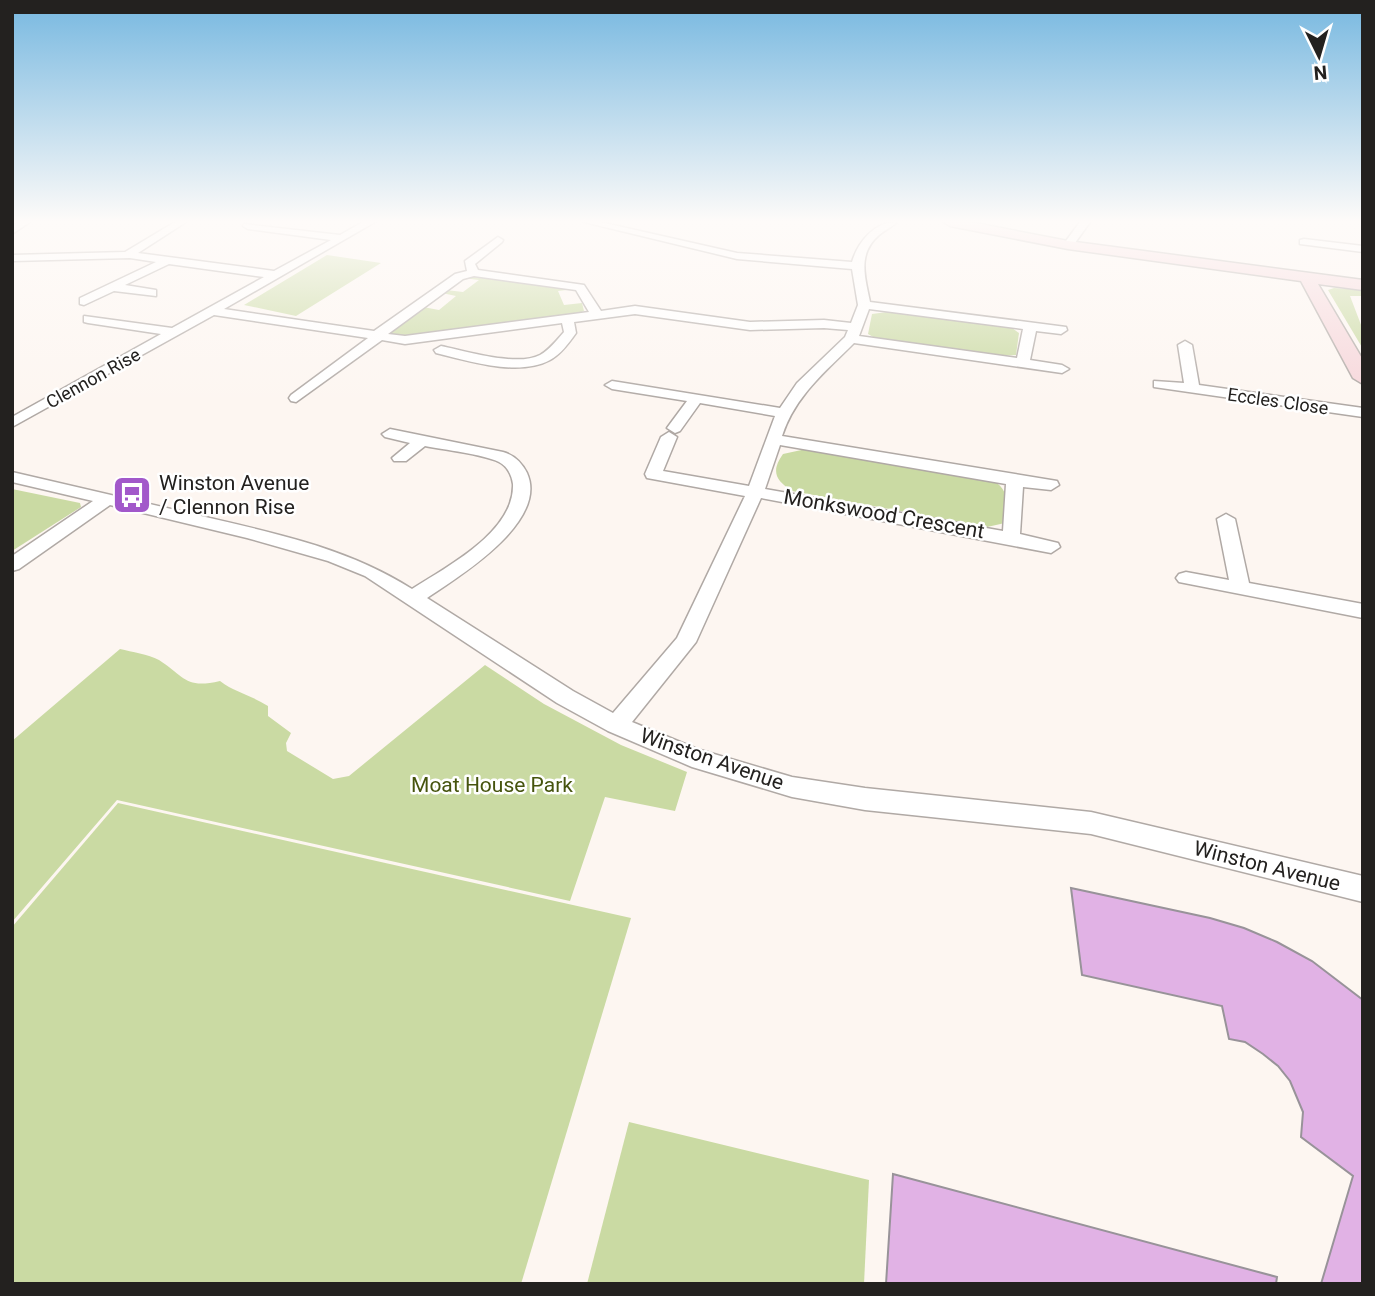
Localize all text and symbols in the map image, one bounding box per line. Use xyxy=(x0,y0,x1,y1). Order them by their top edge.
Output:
north arrow xyxy=(1284,21,1354,91)
text: N xyxy=(1313,60,1328,84)
street label: Clennon Rise xyxy=(42,343,144,413)
street label: Eccles Close xyxy=(1226,384,1330,418)
place label: Winston Avenue / Clennon Rise xyxy=(159,471,309,519)
bus stop icon: Winston Avenue / Clennon Rise xyxy=(111,474,153,516)
street label: Monkswood Crescent xyxy=(782,485,986,543)
street label: Winston Avenue xyxy=(637,723,787,795)
park label: Moat House Park xyxy=(411,773,573,797)
street label: Winston Avenue xyxy=(1191,836,1343,896)

